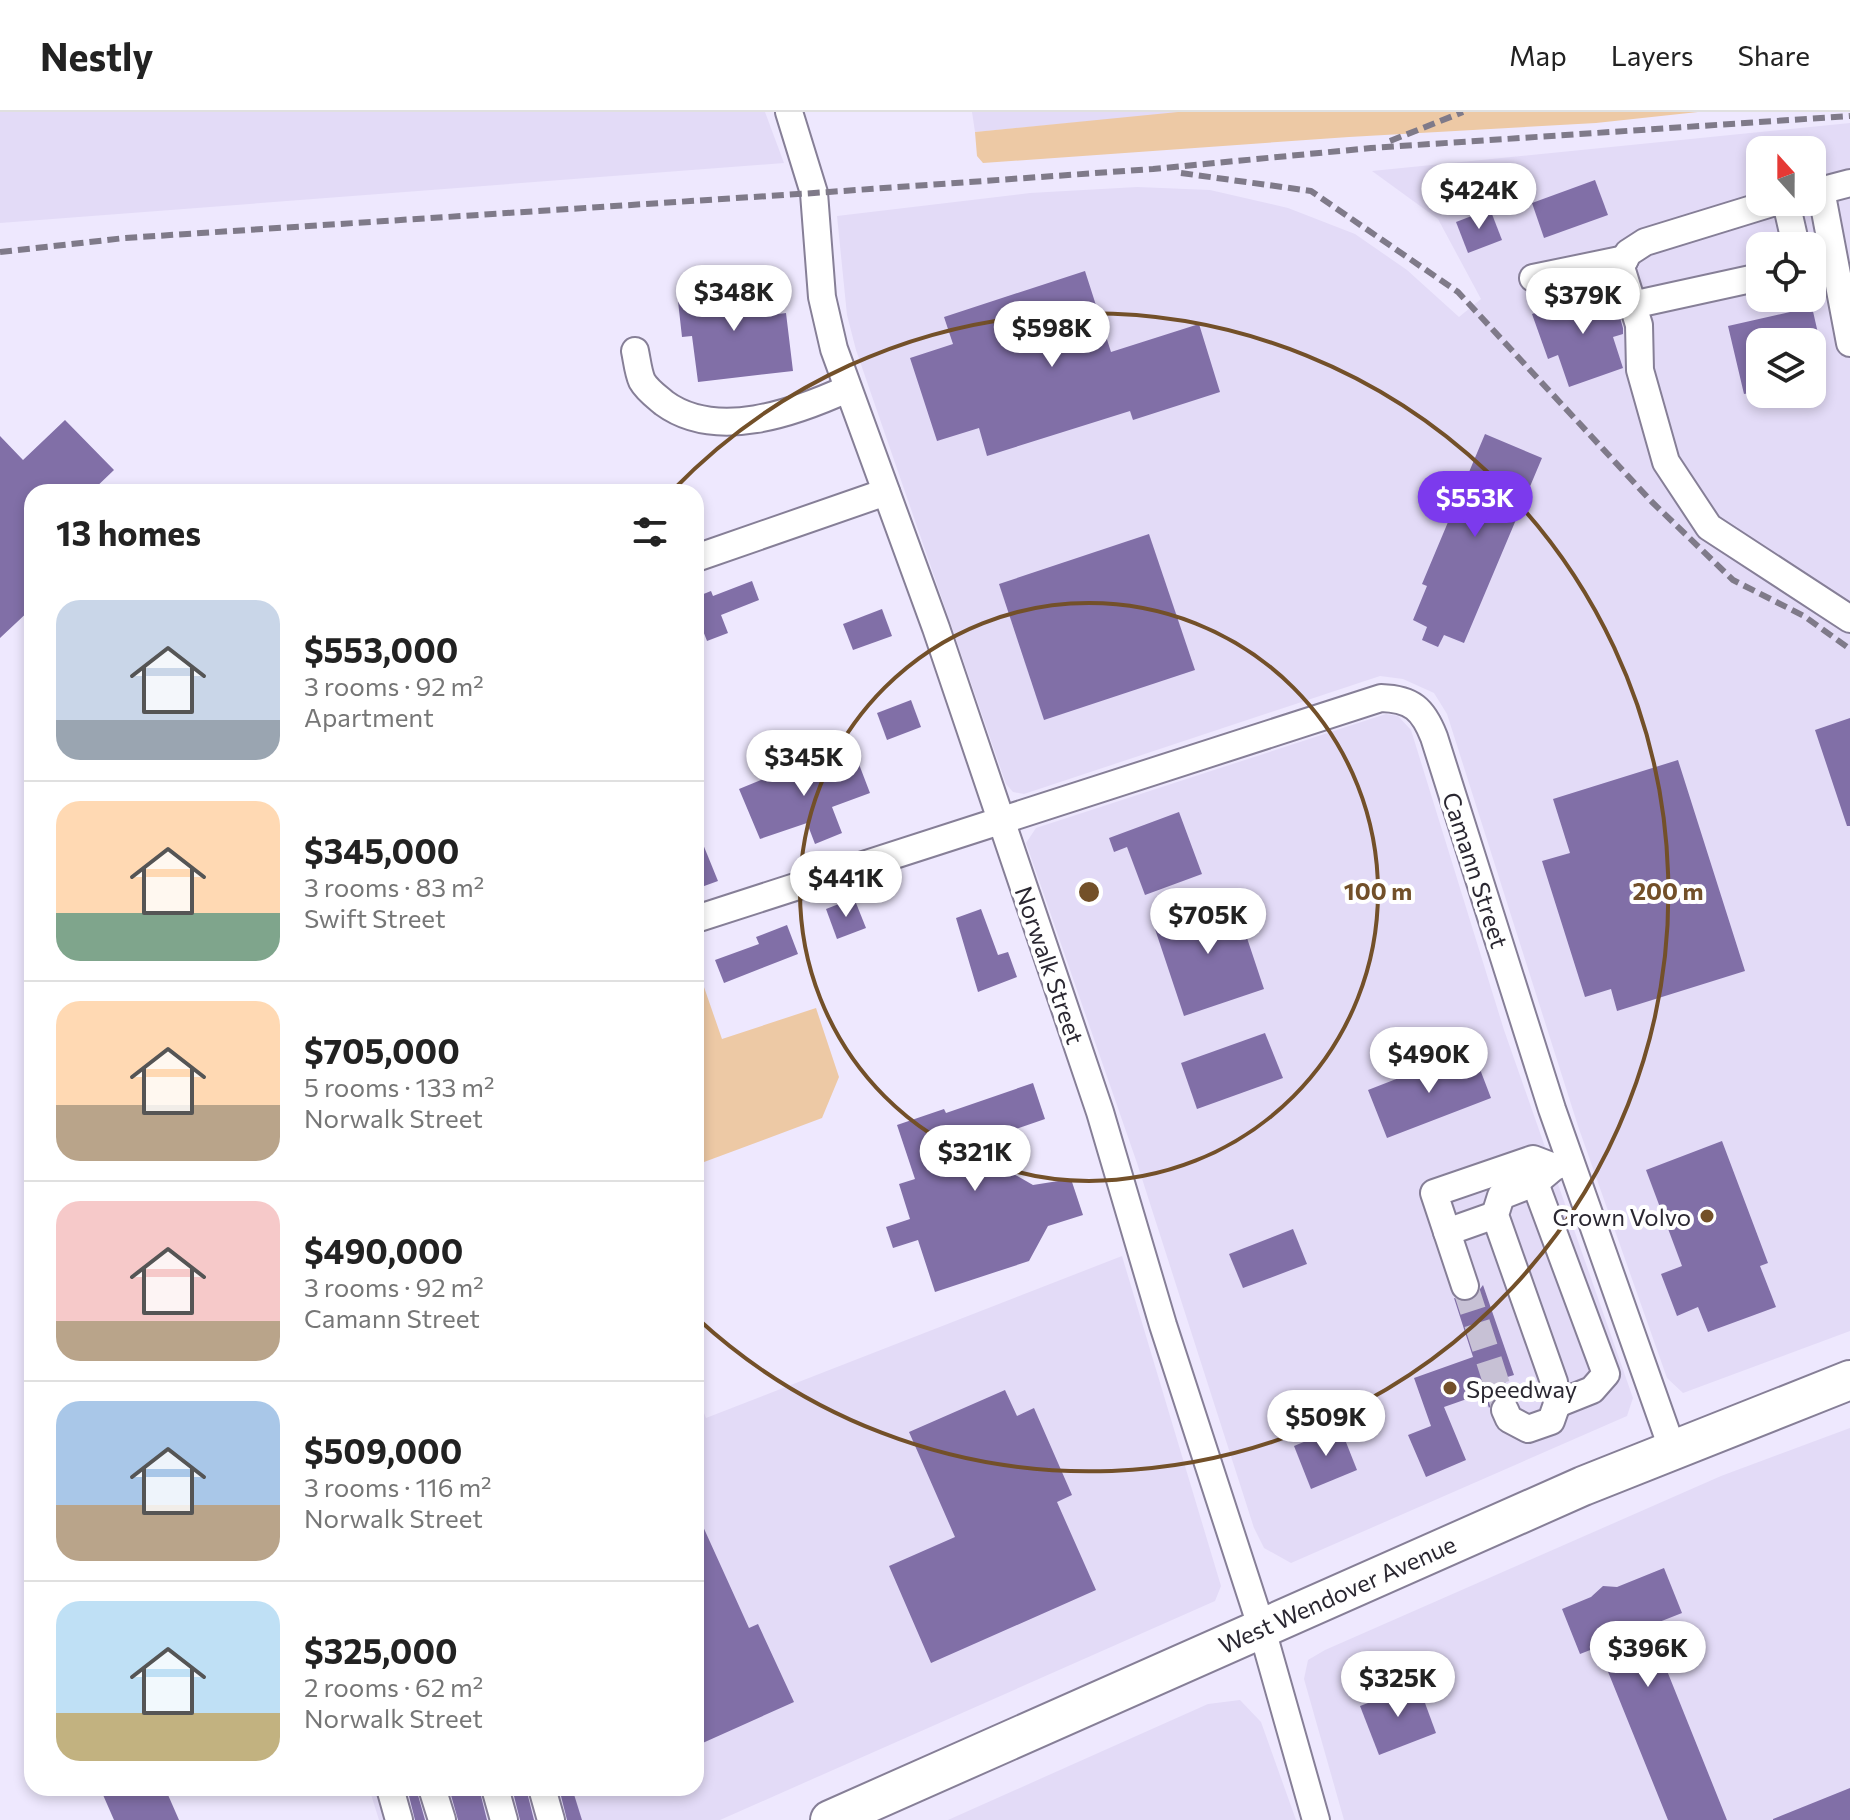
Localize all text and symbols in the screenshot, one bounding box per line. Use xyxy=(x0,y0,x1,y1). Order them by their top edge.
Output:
text: Nestly xyxy=(40,32,153,79)
text: Map xyxy=(1509,38,1567,72)
text: Layers xyxy=(1611,38,1693,72)
text: Share xyxy=(1737,38,1810,72)
north arrow xyxy=(1746,136,1826,216)
map controls xyxy=(1746,136,1826,408)
pin: $424K xyxy=(1423,163,1535,231)
text: $424K xyxy=(1439,173,1519,204)
button: locate xyxy=(1746,232,1826,312)
pin: $348K xyxy=(678,265,790,333)
pin: $379K xyxy=(1527,268,1639,336)
text: $348K xyxy=(694,275,774,306)
text: $379K xyxy=(1544,278,1622,309)
pin: $598K xyxy=(996,301,1108,369)
text: $598K xyxy=(1012,311,1092,342)
button: layers xyxy=(1746,328,1826,408)
pin: $553K xyxy=(1419,471,1531,539)
text: $553K xyxy=(1436,481,1514,512)
icon: filters xyxy=(628,510,672,554)
text: 13 homes xyxy=(56,511,201,553)
text: $553,000 xyxy=(304,628,458,670)
icon: home xyxy=(120,632,216,728)
text: 3 rooms · 92 m² xyxy=(304,670,484,701)
text: Apartment xyxy=(304,701,434,732)
pin: $345K xyxy=(748,730,860,798)
text: $345K xyxy=(764,740,844,771)
street label: Camann Street xyxy=(1437,788,1515,952)
text: $345,000 xyxy=(304,829,459,871)
icon: home xyxy=(120,833,216,929)
pin: $441K xyxy=(790,851,902,919)
text: $441K xyxy=(808,861,884,892)
text: 3 rooms · 83 m² xyxy=(304,871,484,902)
text: 100 m xyxy=(1344,876,1412,905)
text: 200 m xyxy=(1633,876,1703,905)
centre of rings xyxy=(1075,878,1103,906)
street label: Norwalk Street xyxy=(1009,882,1091,1048)
pin: $705K xyxy=(1152,888,1264,956)
text: $705K xyxy=(1168,898,1248,929)
text: Swift Street xyxy=(304,902,446,933)
pin: $490K xyxy=(1373,1027,1485,1095)
text: $705,000 xyxy=(304,1029,460,1071)
icon: home xyxy=(120,1033,216,1129)
text: $490K xyxy=(1388,1037,1470,1068)
text: 5 rooms · 133 m² xyxy=(304,1071,494,1102)
text: Norwalk Street xyxy=(304,1102,483,1133)
pin: $321K xyxy=(919,1125,1031,1193)
text: $321K xyxy=(938,1135,1012,1166)
place label: Crown Volvo xyxy=(1552,1202,1691,1231)
marker: Crown Volvo xyxy=(1698,1207,1716,1225)
text: $490,000 xyxy=(304,1229,463,1271)
icon: home xyxy=(120,1233,216,1329)
text: 3 rooms · 92 m² xyxy=(304,1271,484,1302)
text: Camann Street xyxy=(304,1302,480,1333)
place label: Speedway xyxy=(1466,1374,1577,1403)
marker: Speedway xyxy=(1441,1379,1459,1397)
pin: $509K xyxy=(1270,1390,1382,1458)
text: $509K xyxy=(1285,1400,1367,1431)
text: $509,000 xyxy=(304,1429,462,1471)
icon: home xyxy=(120,1433,216,1529)
text: 3 rooms · 116 m² xyxy=(304,1471,492,1502)
text: Norwalk Street xyxy=(304,1502,483,1533)
street label: West Wendover Avenue xyxy=(1214,1529,1460,1659)
pin: $396K xyxy=(1592,1621,1704,1689)
text: $325,000 xyxy=(304,1629,458,1671)
text: $396K xyxy=(1608,1631,1688,1662)
icon: home xyxy=(120,1633,216,1729)
pin: $325K xyxy=(1342,1651,1454,1719)
text: $325K xyxy=(1359,1661,1437,1692)
text: 2 rooms · 62 m² xyxy=(304,1671,483,1702)
text: Norwalk Street xyxy=(304,1702,483,1733)

